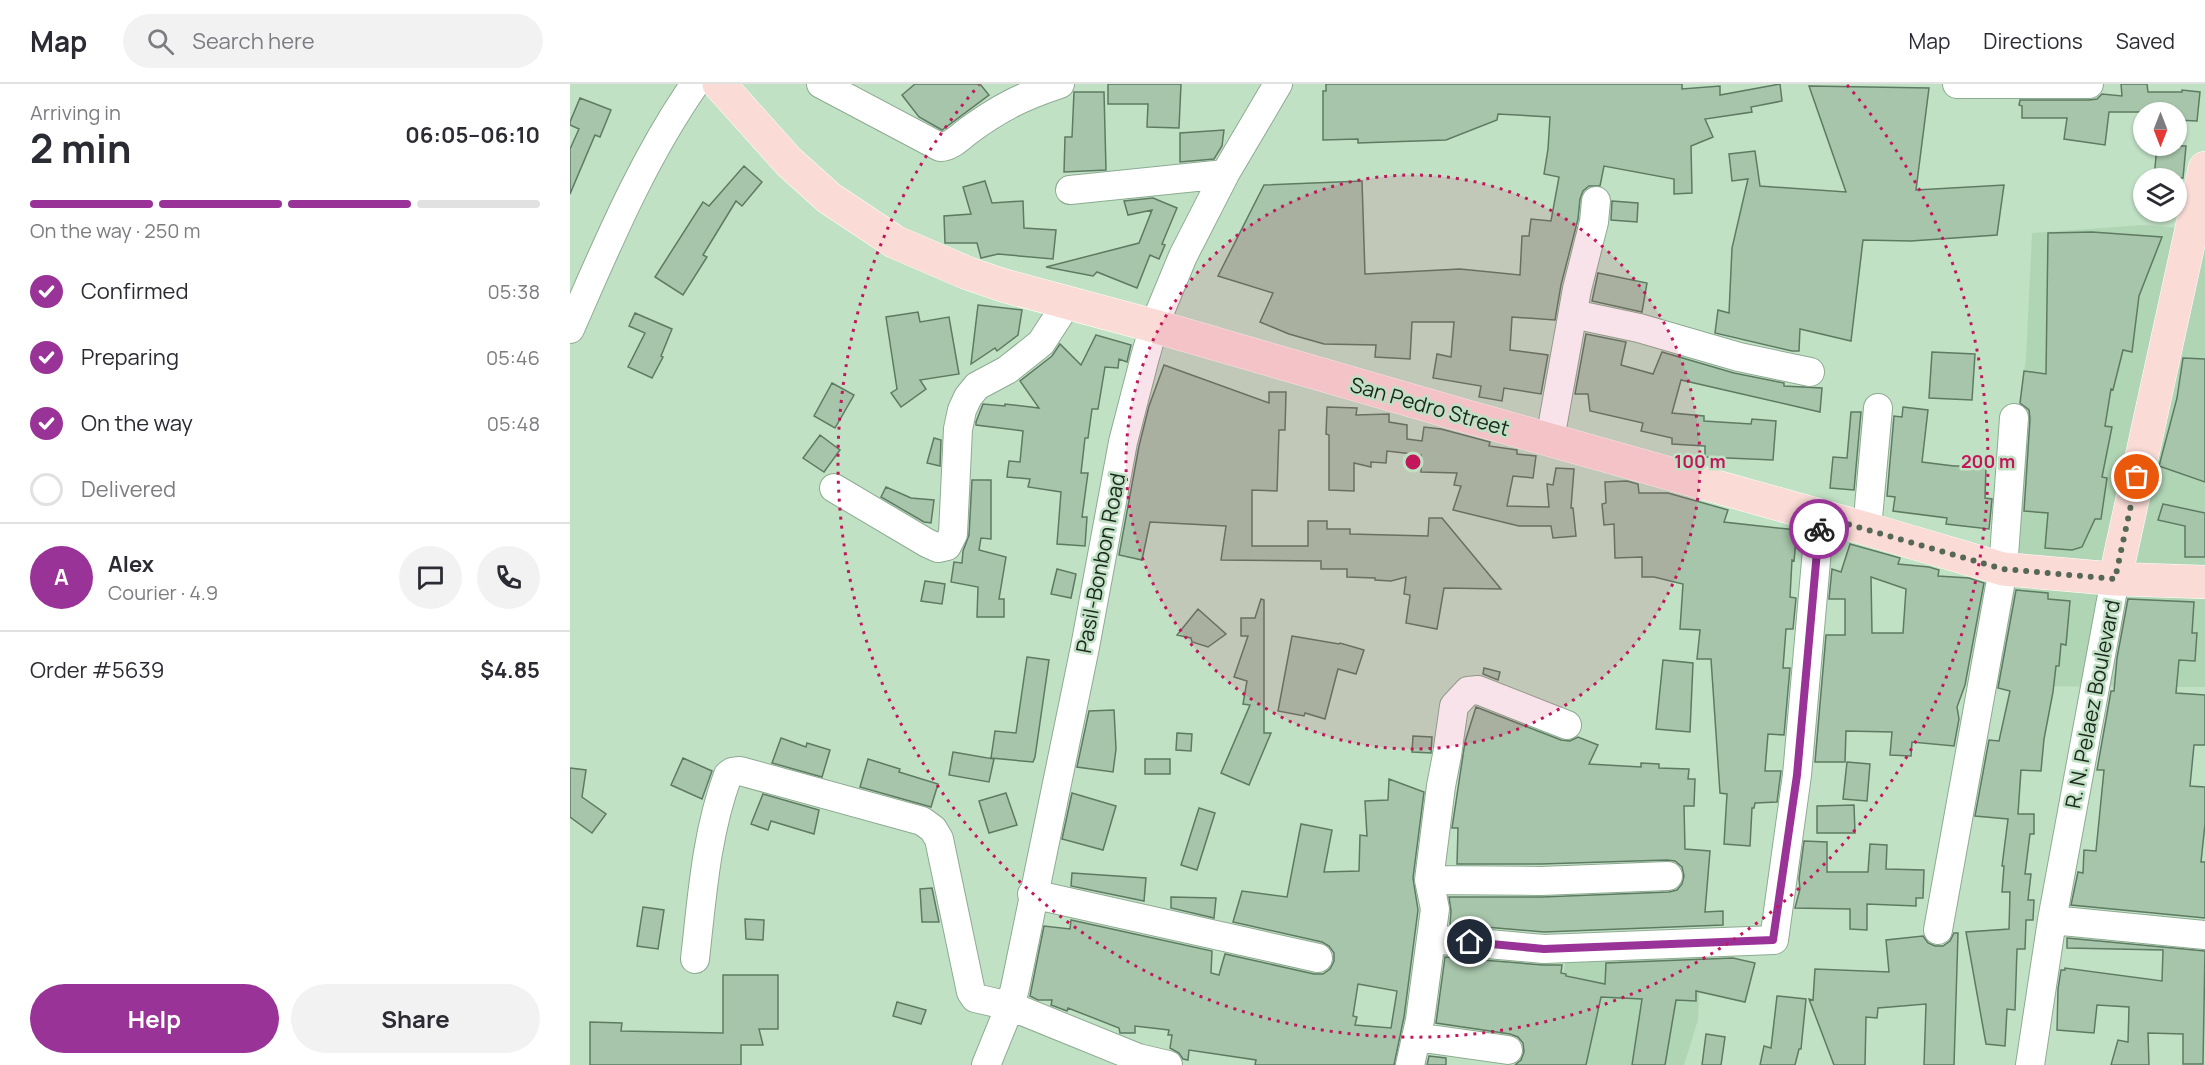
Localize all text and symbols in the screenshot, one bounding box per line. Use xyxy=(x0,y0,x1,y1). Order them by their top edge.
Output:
search box xyxy=(123,14,543,68)
text: Map xyxy=(30,22,87,60)
icon: search xyxy=(144,25,177,58)
text: Search here xyxy=(192,26,315,56)
text: Map xyxy=(1909,27,1950,55)
text: Directions xyxy=(1983,27,2083,55)
text: Saved xyxy=(2116,27,2175,55)
text: Arriving in xyxy=(30,99,121,126)
north arrow xyxy=(2133,102,2187,156)
map controls xyxy=(2133,102,2187,222)
text: 06:05–06:10 xyxy=(405,120,540,150)
text: 2 min xyxy=(30,121,131,175)
button: layers xyxy=(2133,168,2187,222)
text: On the way · 250 m xyxy=(30,217,200,244)
icon: check xyxy=(30,275,63,308)
text: Confirmed xyxy=(81,276,189,306)
text: 05:38 xyxy=(488,278,540,305)
icon: check xyxy=(30,341,63,374)
text: Preparing xyxy=(81,342,179,372)
text: 05:46 xyxy=(486,344,540,371)
street label: San Pedro Street xyxy=(1347,370,1513,442)
icon: check xyxy=(30,407,63,440)
text: On the way xyxy=(81,408,193,438)
text: 05:48 xyxy=(487,410,540,437)
text: 100 m xyxy=(1674,449,1726,473)
text: 200 m xyxy=(1961,449,2015,473)
pin xyxy=(2111,451,2162,502)
centre of rings xyxy=(1403,452,1423,472)
icon: bag xyxy=(2120,460,2153,493)
street label: Pasil-Bonbon Road xyxy=(1069,471,1131,655)
text: Delivered xyxy=(81,474,176,504)
courier xyxy=(1789,499,1849,559)
icon: bike xyxy=(1803,513,1836,546)
button: chat xyxy=(399,546,462,609)
button: phone xyxy=(477,546,540,609)
text: Alex xyxy=(108,549,154,579)
text: A xyxy=(54,562,69,592)
text: Courier · 4.9 xyxy=(108,579,218,606)
street label: R. N. Pelaez Boulevard xyxy=(2058,597,2126,811)
text: Order #5639 xyxy=(30,655,164,685)
text: $4.85 xyxy=(480,655,540,685)
pin xyxy=(1444,916,1495,967)
icon: home xyxy=(1453,925,1486,958)
button: Help xyxy=(30,984,279,1053)
button: Share xyxy=(291,984,540,1053)

